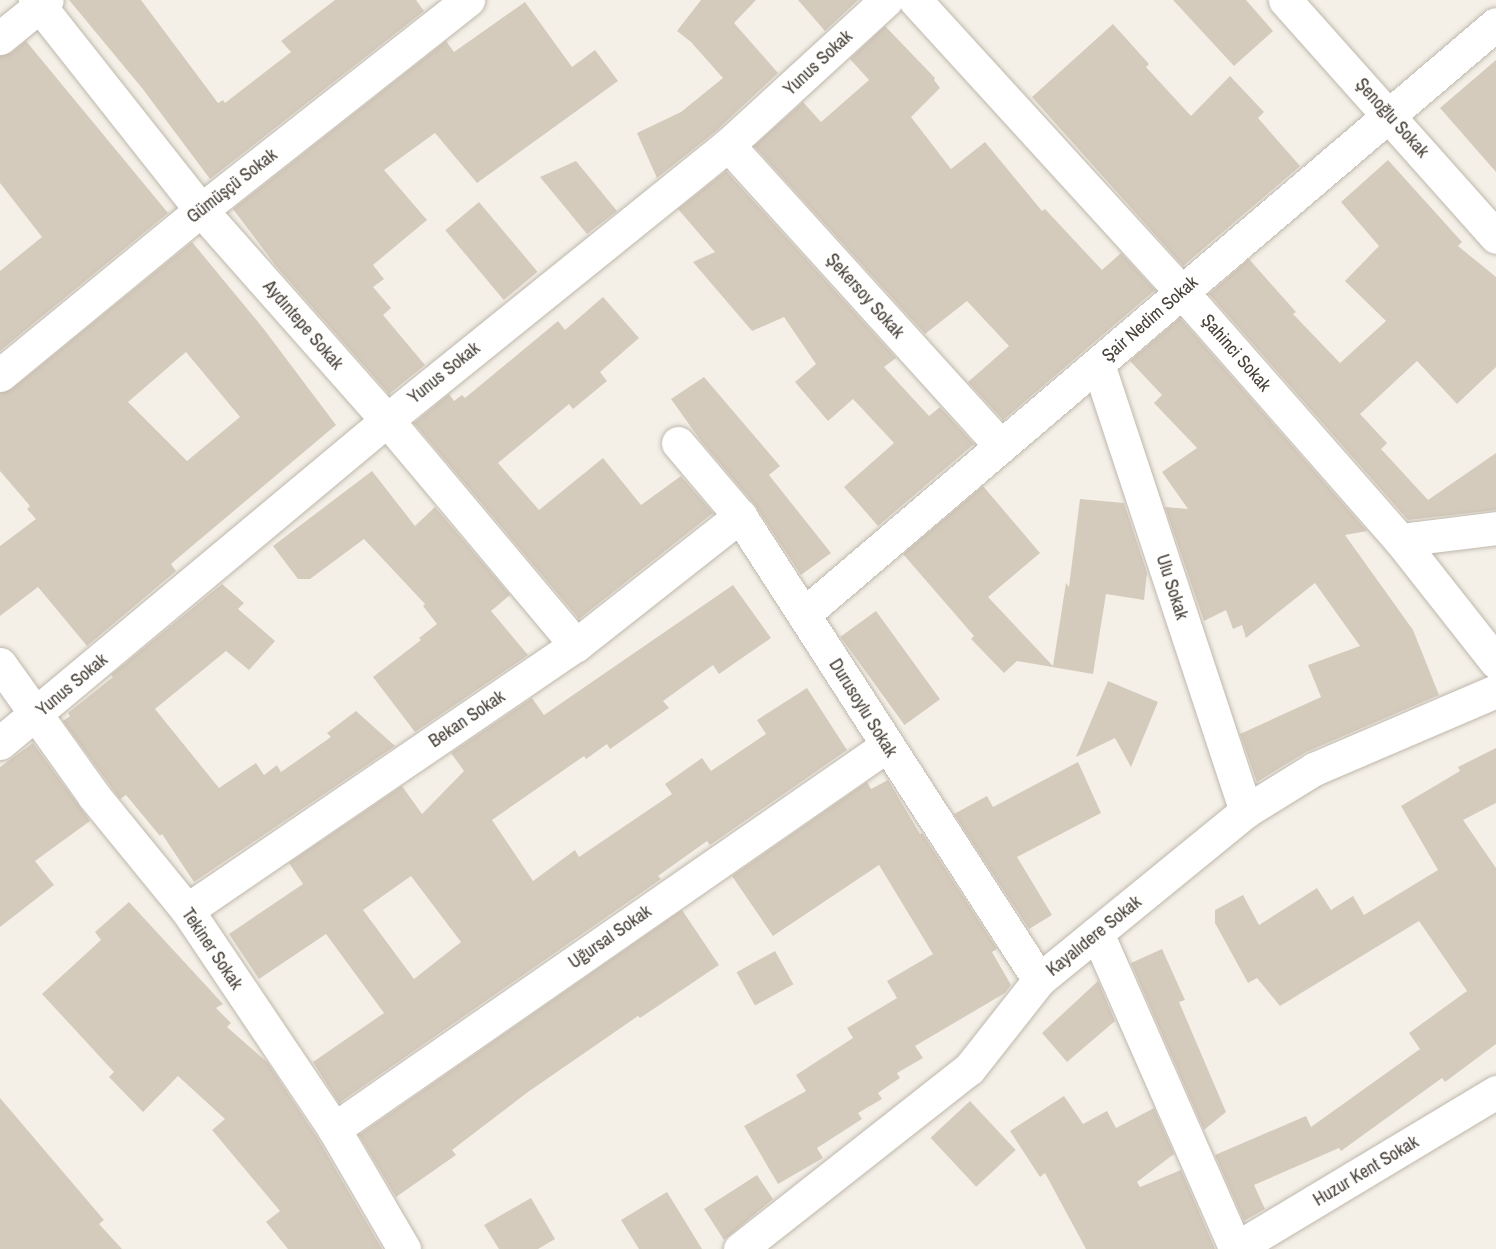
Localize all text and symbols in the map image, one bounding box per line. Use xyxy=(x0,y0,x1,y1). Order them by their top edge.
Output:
street label: Yunus Sokak xyxy=(779,26,857,100)
street label: Şenoğlu Sokak xyxy=(1351,74,1433,162)
street label: Gümüşçü Sokak xyxy=(183,144,281,228)
street label: Şekersoy Sokak xyxy=(821,249,909,343)
street label: Şair Nedim Sokak xyxy=(1098,272,1202,366)
street label: Aydıntepe Sokak xyxy=(258,276,348,374)
street label: Şahinci Sokak xyxy=(1197,310,1275,396)
street label: Yunus Sokak xyxy=(404,337,484,409)
street label: Ulu Sokak xyxy=(1151,552,1193,622)
street label: Yunus Sokak xyxy=(32,649,112,721)
street label: Durusoylu Sokak xyxy=(824,655,902,761)
street label: Bekan Sokak xyxy=(425,686,509,752)
street label: Kayalıdere Sokak xyxy=(1042,891,1146,981)
street label: Uğursal Sokak xyxy=(564,901,656,973)
street label: Tekiner Sokak xyxy=(177,904,247,994)
street label: Huzur Kent Sokak xyxy=(1309,1131,1423,1211)

